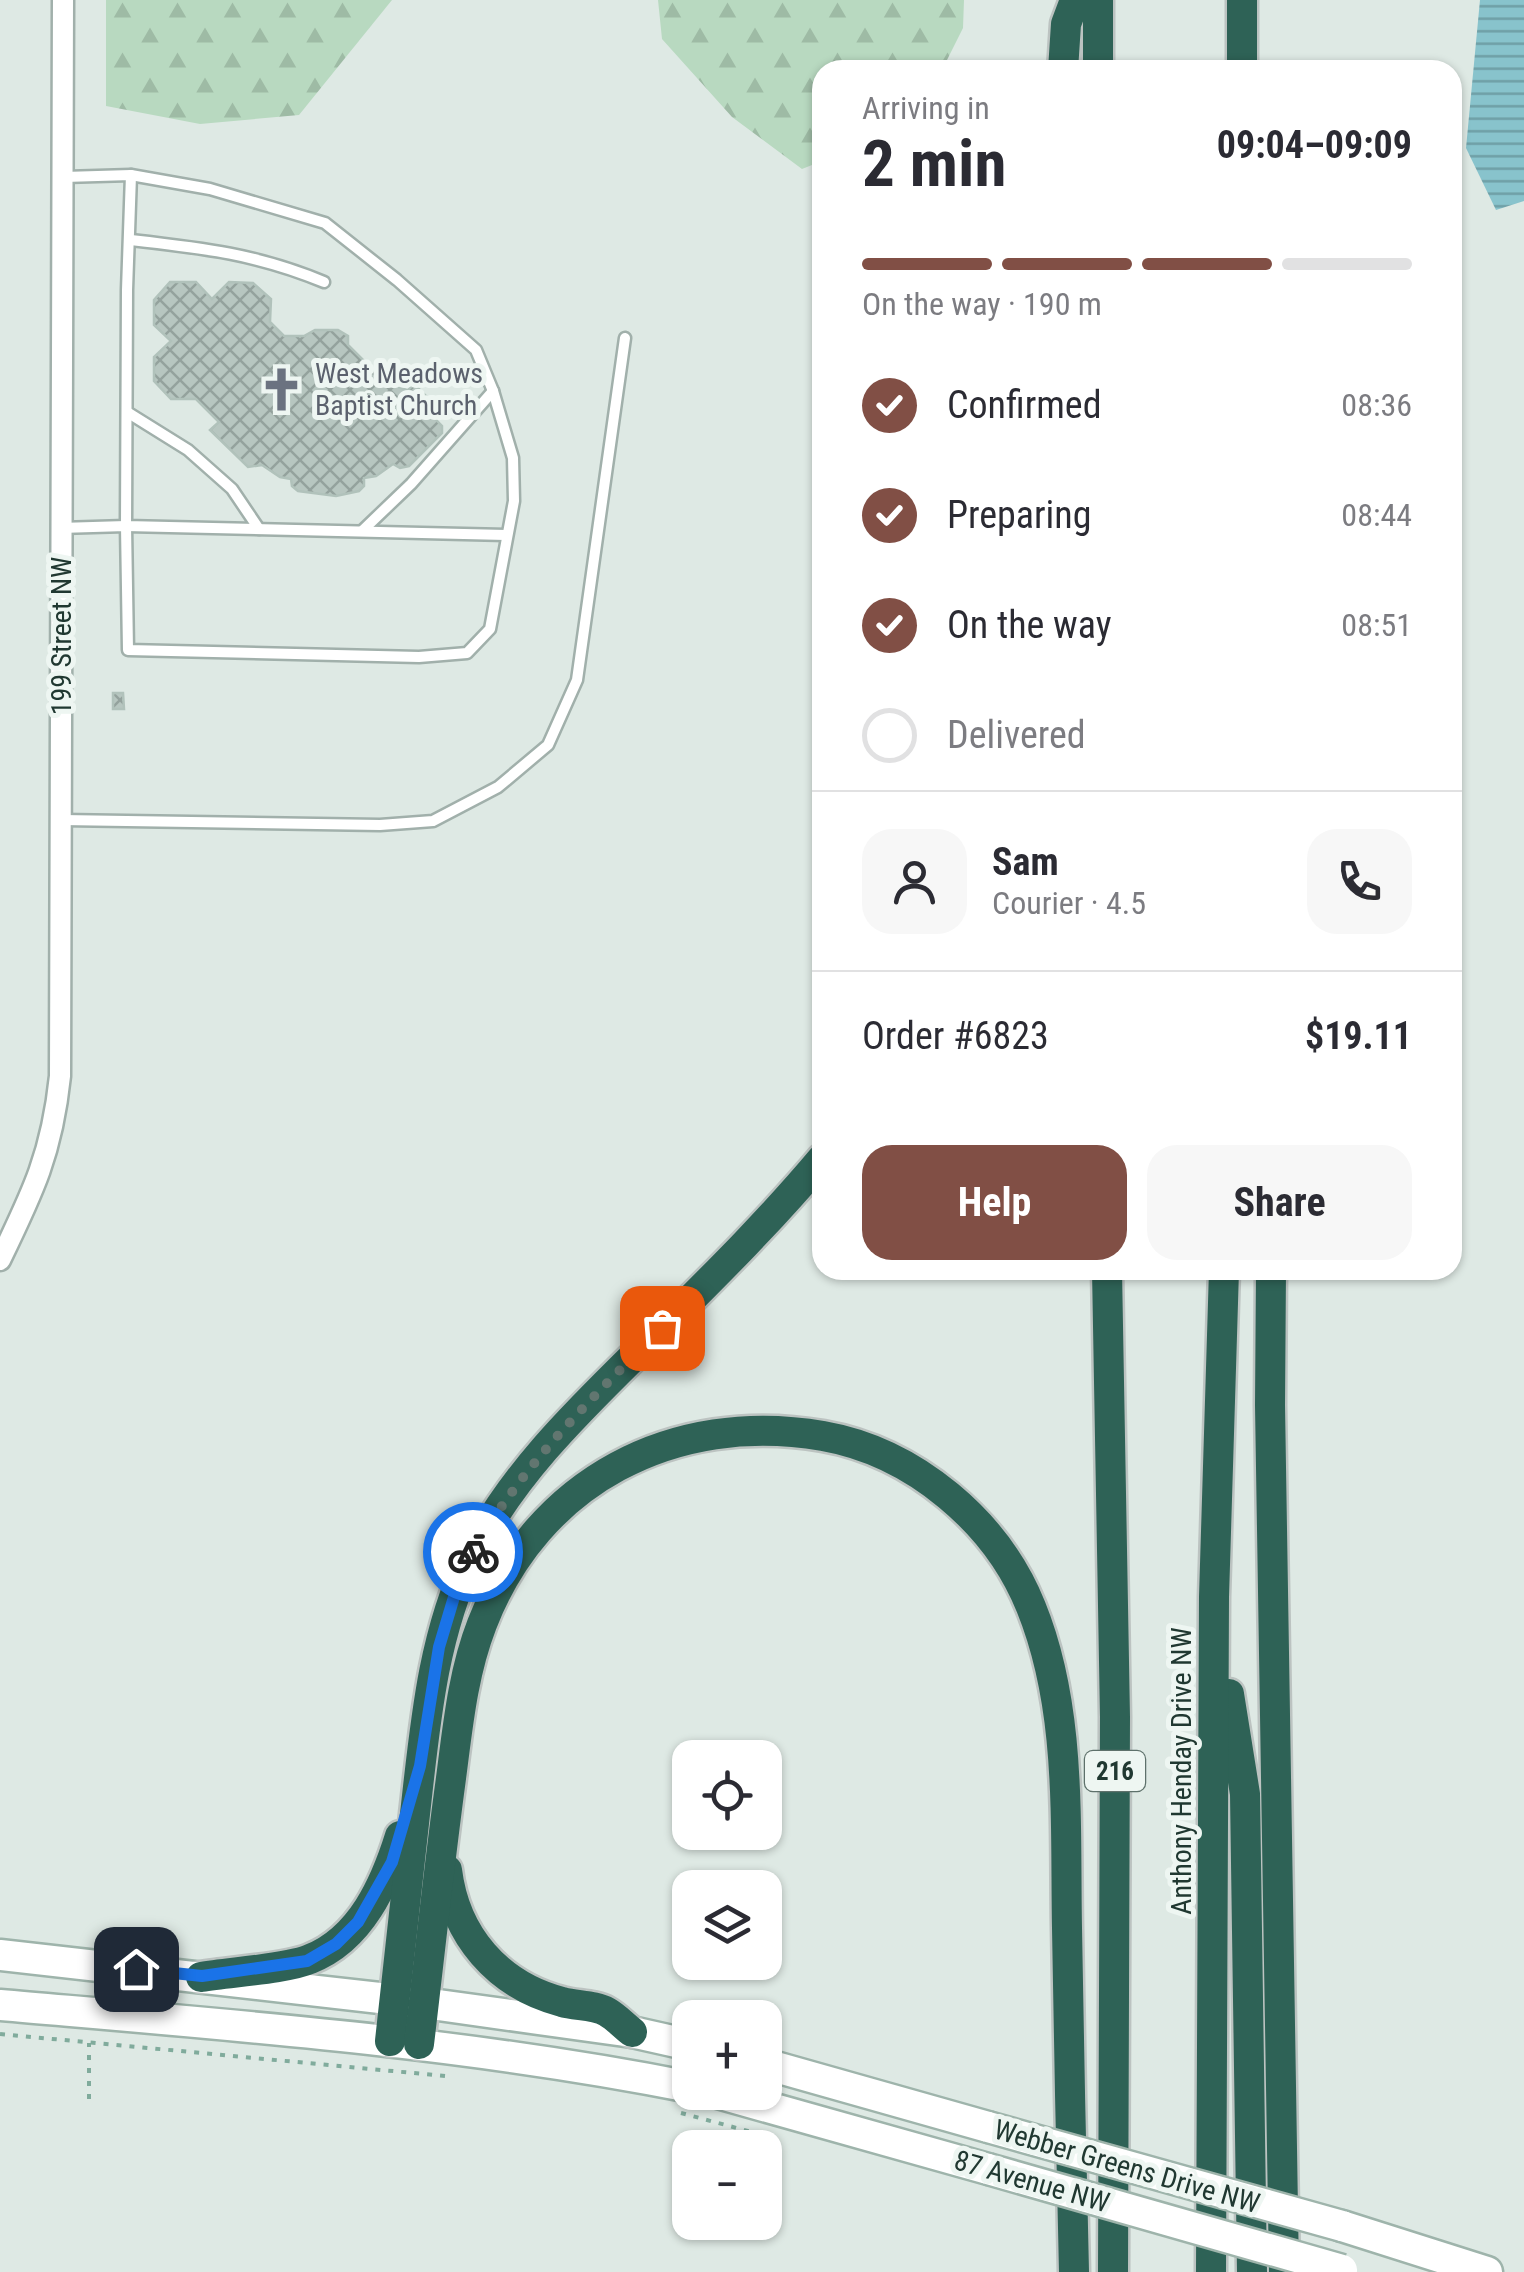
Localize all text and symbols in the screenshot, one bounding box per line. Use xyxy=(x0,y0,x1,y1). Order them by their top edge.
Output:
text: Arriving in xyxy=(862,89,990,127)
text: 09:04–09:09 xyxy=(1217,123,1412,167)
text: 2 min xyxy=(862,126,1006,202)
text: On the way · 190 m xyxy=(862,285,1102,323)
place label: West Meadows Baptist Church xyxy=(315,357,483,422)
church icon: West Meadows Baptist Church xyxy=(258,365,306,413)
icon: check xyxy=(862,378,917,433)
text: Confirmed xyxy=(947,383,1102,427)
text: 08:36 xyxy=(1341,386,1412,424)
icon: check xyxy=(862,488,917,543)
text: Preparing xyxy=(947,493,1092,537)
text: 08:44 xyxy=(1341,496,1412,534)
street label: 199 Street NW xyxy=(45,557,78,715)
icon: check xyxy=(862,598,917,653)
text: On the way xyxy=(947,603,1112,647)
text: 08:51 xyxy=(1341,606,1412,644)
text: Delivered xyxy=(947,713,1086,757)
button: person xyxy=(862,829,967,934)
button: phone xyxy=(1307,829,1412,934)
text: Sam xyxy=(992,840,1059,884)
text: Courier · 4.5 xyxy=(992,884,1146,922)
text: Order #6823 xyxy=(862,1014,1049,1058)
text: $19.11 xyxy=(1305,1014,1412,1058)
button: Help xyxy=(862,1145,1127,1260)
button: Share xyxy=(1147,1145,1412,1260)
pin xyxy=(620,1286,705,1371)
icon: bag xyxy=(635,1301,690,1356)
courier xyxy=(423,1502,523,1602)
icon: bike xyxy=(446,1525,501,1580)
street label: Anthony Henday Drive NW xyxy=(1165,1627,1198,1915)
map controls xyxy=(672,1740,782,2240)
button: locate xyxy=(672,1740,782,1850)
road number: 216 xyxy=(1085,1751,1145,1791)
button: layers xyxy=(672,1870,782,1980)
pin xyxy=(94,1927,179,2012)
icon: home xyxy=(109,1942,164,1997)
button: + xyxy=(672,2000,782,2110)
street label: Webber Greens Drive NW xyxy=(990,2113,1263,2220)
button: − xyxy=(672,2130,782,2240)
street label: 87 Avenue NW xyxy=(951,2144,1113,2219)

